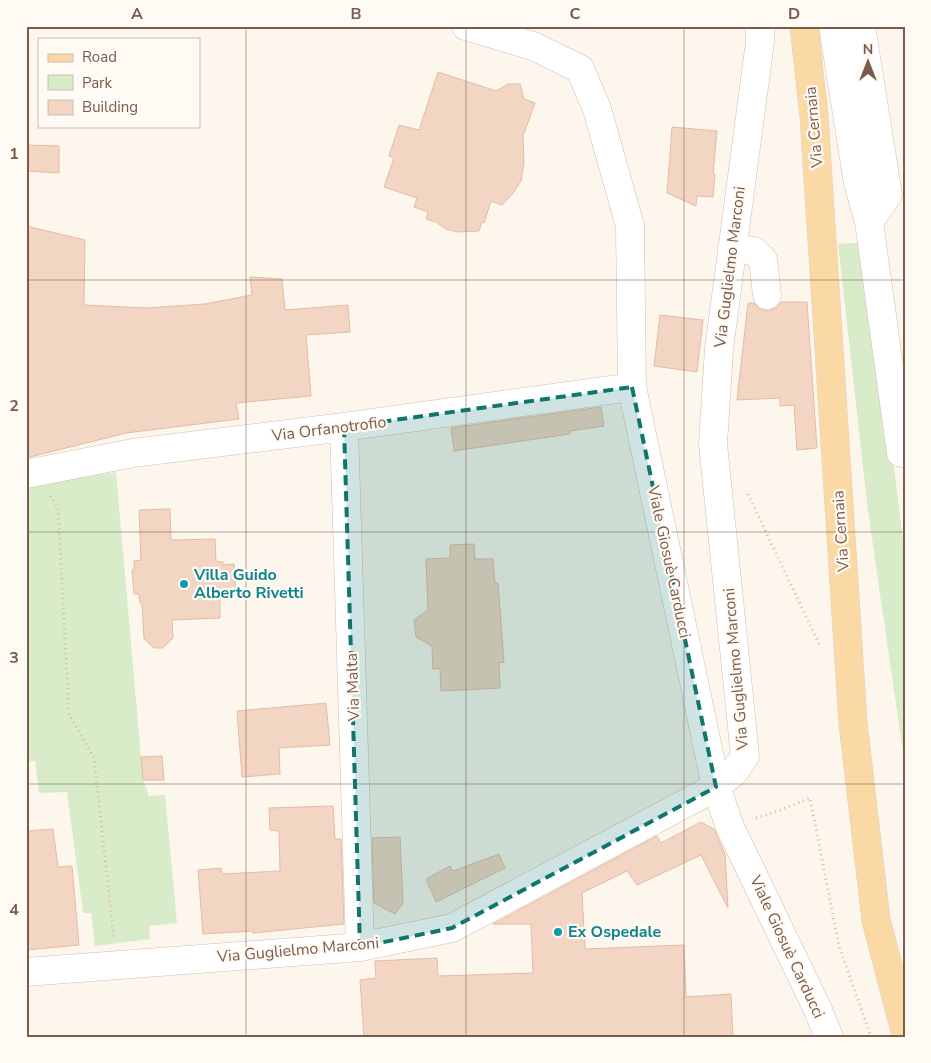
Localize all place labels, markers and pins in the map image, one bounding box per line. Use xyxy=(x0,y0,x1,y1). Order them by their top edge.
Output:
place label: Villa Guido Alberto Rivetti xyxy=(193,564,304,604)
marker: Villa Guido Alberto Rivetti xyxy=(178,578,190,590)
place label: Ex Ospedale xyxy=(568,921,662,943)
marker: Ex Ospedale xyxy=(552,926,564,938)

